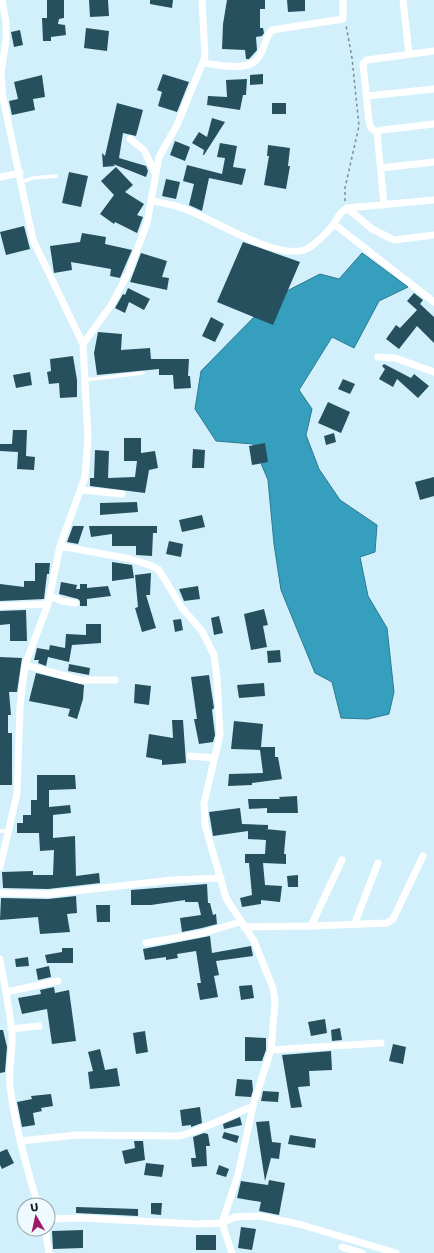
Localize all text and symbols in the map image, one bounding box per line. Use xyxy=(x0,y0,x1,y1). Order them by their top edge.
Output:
north arrow xyxy=(16,1197,56,1237)
text: U xyxy=(29,1200,39,1214)

